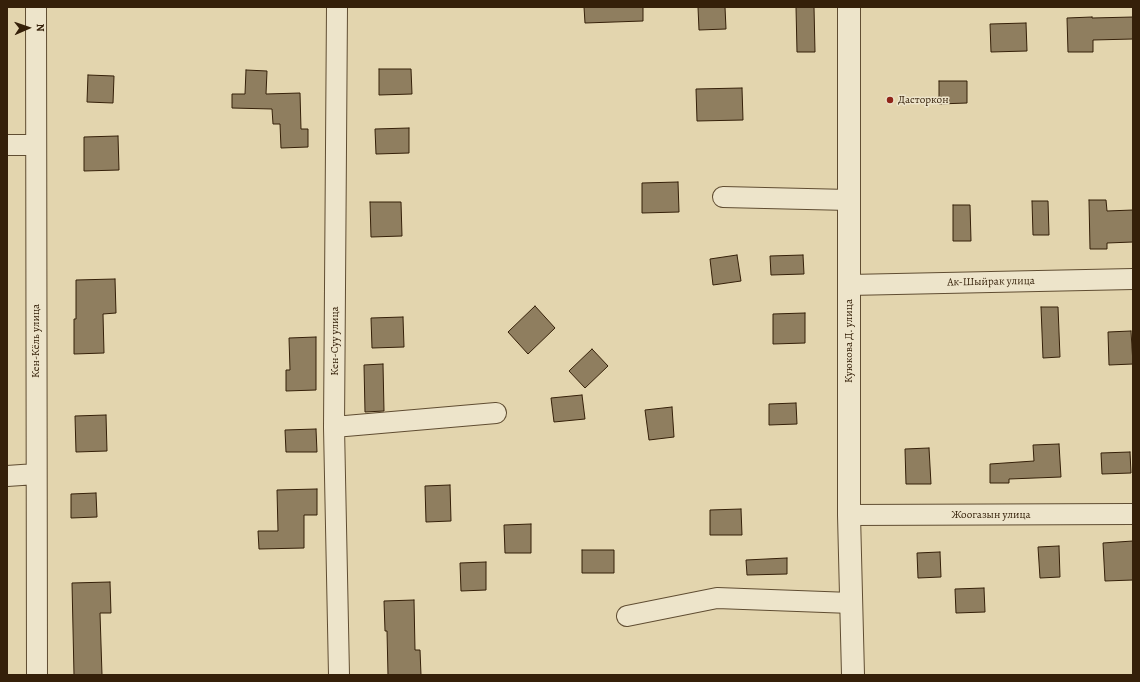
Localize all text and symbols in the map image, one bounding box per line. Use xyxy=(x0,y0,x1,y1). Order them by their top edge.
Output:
north arrow xyxy=(8,8,48,48)
text: N xyxy=(33,23,48,32)
place label: Дасторкон xyxy=(898,93,949,107)
marker: Дасторкон xyxy=(885,95,895,105)
street label: Ак-Шыйрак улица xyxy=(947,275,1035,289)
street label: Куюкова Д. улица xyxy=(842,299,856,383)
street label: Кен-Кёль улица xyxy=(29,304,43,378)
street label: Кен-Суу улица xyxy=(328,306,342,376)
street label: Жоогазын улица xyxy=(951,508,1031,522)

